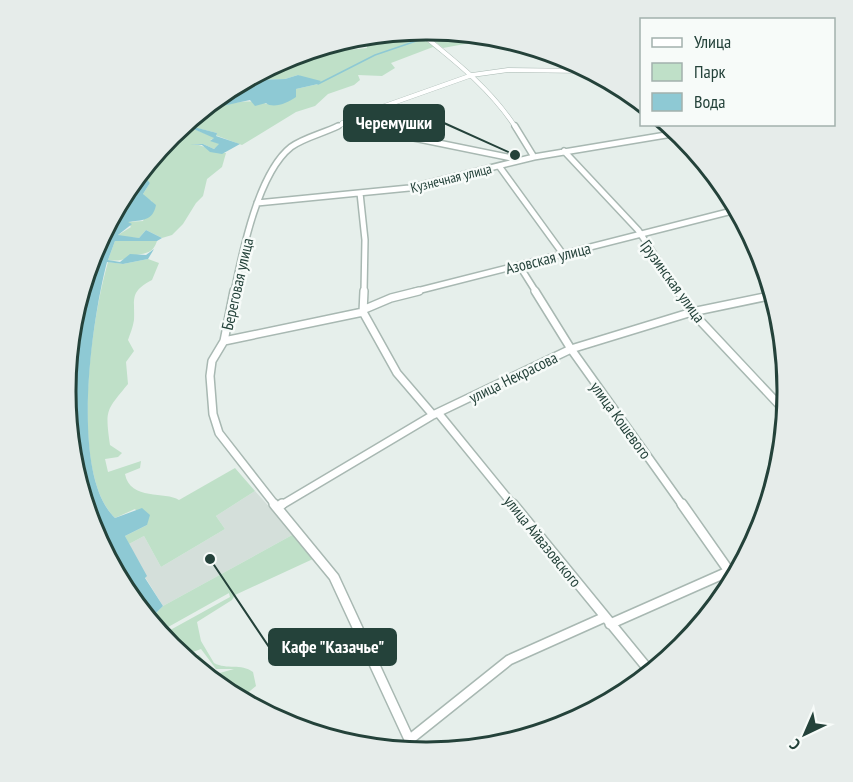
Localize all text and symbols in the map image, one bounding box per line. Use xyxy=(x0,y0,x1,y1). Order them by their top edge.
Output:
legend xyxy=(640,18,835,126)
text: Улица xyxy=(694,30,731,53)
text: Парк xyxy=(694,60,725,83)
text: Вода xyxy=(694,90,725,113)
callout: Черемушки xyxy=(344,105,444,141)
text: Черемушки xyxy=(356,111,432,134)
street label: Кузнечная улица xyxy=(409,159,493,197)
street label: Береговая улица xyxy=(217,236,257,332)
street label: Грузинская улица xyxy=(636,236,710,326)
street label: Азовская улица xyxy=(503,238,593,278)
street label: улица Некрасова xyxy=(465,347,561,407)
street label: улица Кошевого xyxy=(586,377,656,463)
street label: улица Айвазовского xyxy=(500,491,586,591)
callout: Кафе "Казачье" xyxy=(269,629,396,665)
text: Кафе "Казачье" xyxy=(282,635,384,658)
north arrow xyxy=(775,704,835,764)
text: С xyxy=(785,735,804,755)

